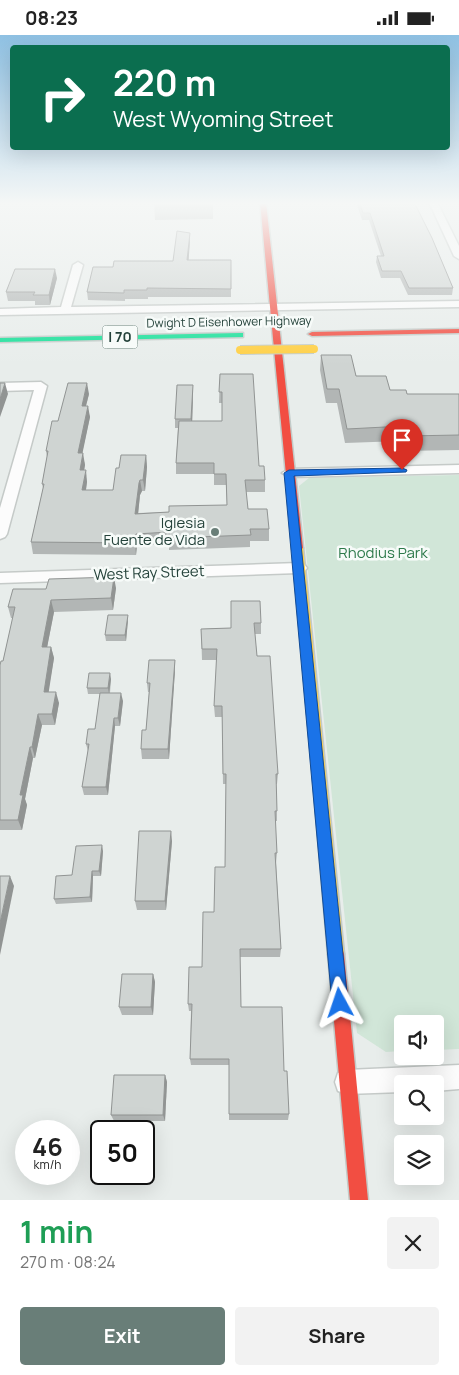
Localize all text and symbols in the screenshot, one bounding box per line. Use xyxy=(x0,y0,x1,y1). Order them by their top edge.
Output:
text: 08:23 xyxy=(25,5,78,31)
text: 220 m xyxy=(113,59,216,107)
icon: right xyxy=(30,65,95,130)
text: West Wyoming Street xyxy=(113,104,334,134)
street label: Dwight D Eisenhower Highway xyxy=(146,312,312,331)
road number: I 70 xyxy=(102,325,138,349)
pin xyxy=(381,419,423,470)
icon: arrive xyxy=(388,426,416,454)
place label: Iglesia Fuente de Vida xyxy=(103,512,205,550)
marker: Iglesia Fuente de Vida xyxy=(209,526,221,538)
park label: Rhodius Park xyxy=(338,542,428,563)
street label: West Ray Street xyxy=(93,560,205,585)
position arrow xyxy=(313,976,365,1028)
map controls xyxy=(394,1015,444,1185)
button: sound xyxy=(394,1015,444,1065)
button: search xyxy=(394,1075,444,1125)
speed limit sign: 50 xyxy=(90,1120,155,1185)
text: 46 xyxy=(32,1129,63,1164)
button: layers xyxy=(394,1135,444,1185)
text: km/h xyxy=(34,1156,61,1173)
text: 1 min xyxy=(20,1211,93,1252)
button: close xyxy=(387,1217,439,1269)
text: 270 m · 08:24 xyxy=(20,1251,116,1273)
button: Exit xyxy=(20,1307,225,1365)
button: Share xyxy=(235,1307,439,1365)

